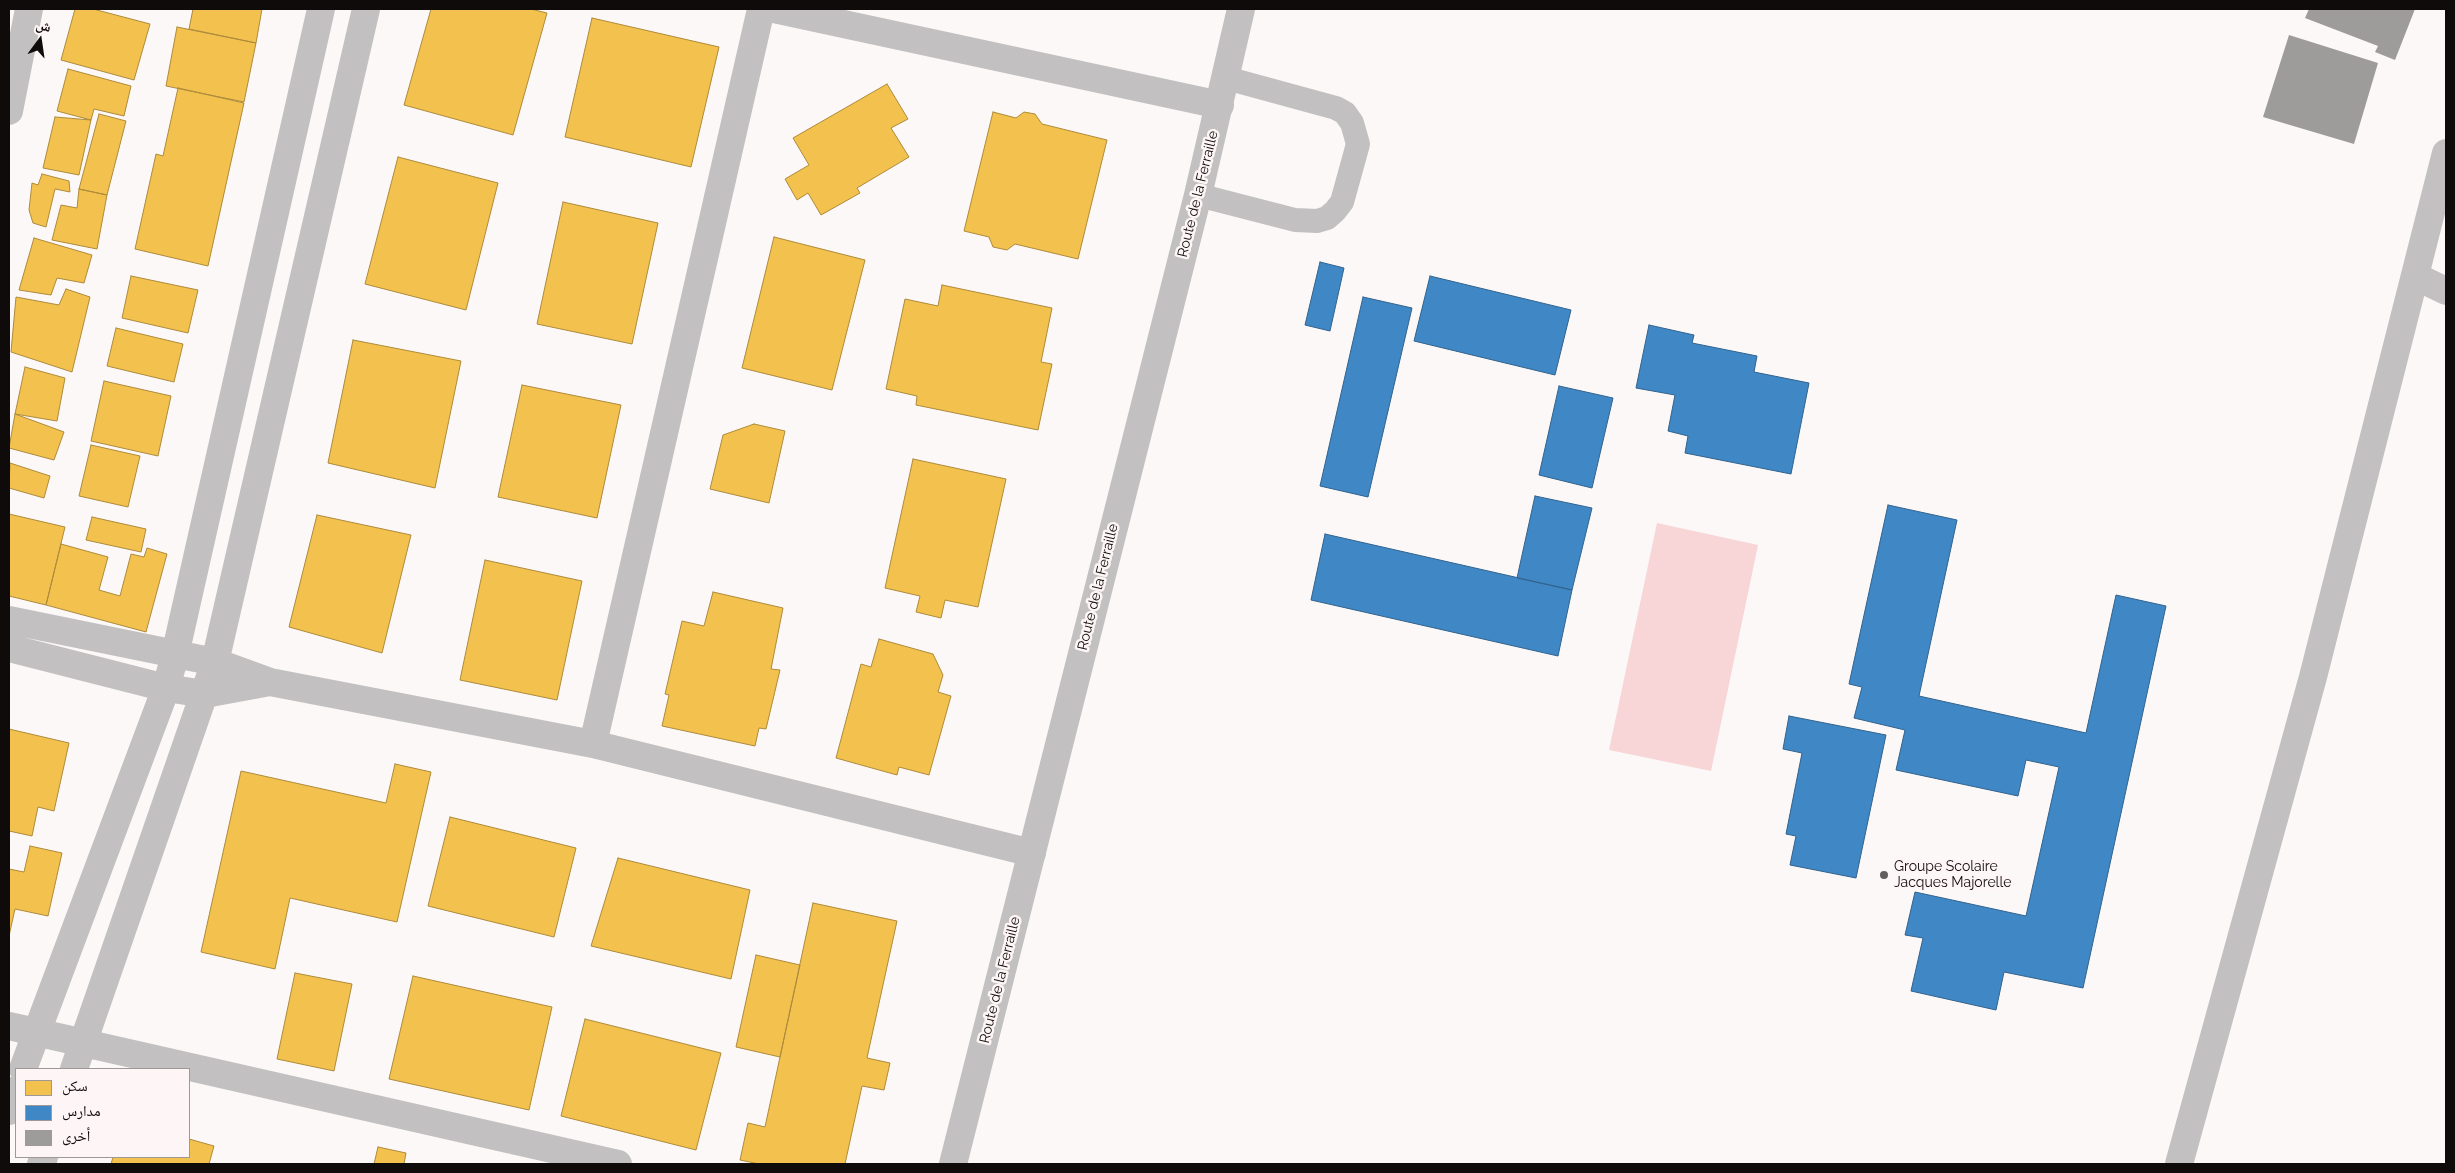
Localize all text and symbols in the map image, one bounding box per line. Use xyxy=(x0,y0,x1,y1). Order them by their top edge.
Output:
north arrow xyxy=(15,15,65,65)
text: ش xyxy=(34,16,53,35)
street label: Route de la Ferraille xyxy=(1174,129,1222,259)
street label: Route de la Ferraille xyxy=(1074,522,1122,652)
place label: Groupe Scolaire Jacques Majorelle xyxy=(1894,859,2011,892)
marker: Groupe Scolaire Jacques Majorelle xyxy=(1878,869,1890,881)
street label: Route de la Ferraille xyxy=(976,915,1024,1045)
legend xyxy=(15,1068,190,1158)
text: سكن xyxy=(62,1077,88,1095)
text: مدارس xyxy=(62,1102,101,1120)
text: أخرى xyxy=(62,1127,90,1145)

